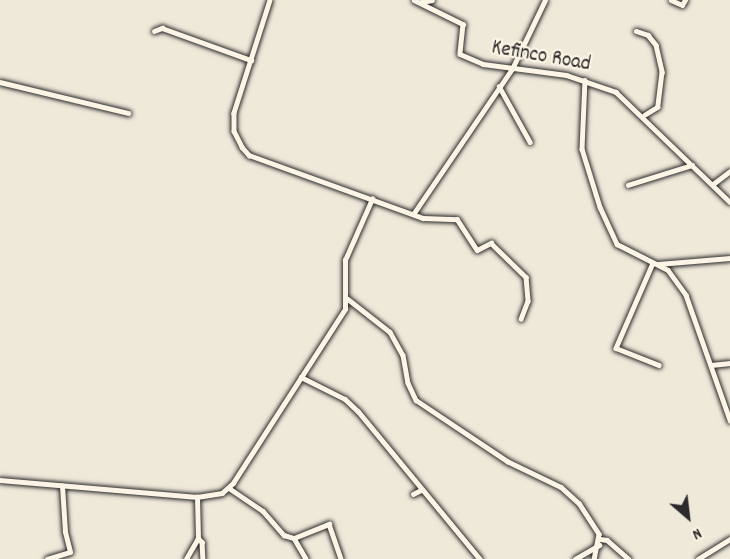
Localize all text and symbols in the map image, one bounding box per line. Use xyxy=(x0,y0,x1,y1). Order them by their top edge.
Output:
street label: Kefinco Road xyxy=(489,36,593,78)
north arrow xyxy=(658,487,718,547)
text: N xyxy=(688,521,706,545)

